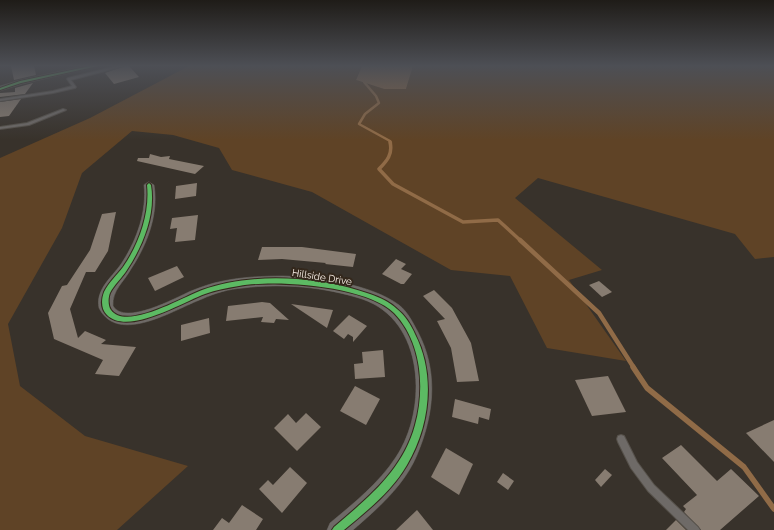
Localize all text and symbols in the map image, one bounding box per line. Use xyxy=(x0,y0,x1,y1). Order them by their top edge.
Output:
street label: Hillside Drive xyxy=(291,267,353,287)

